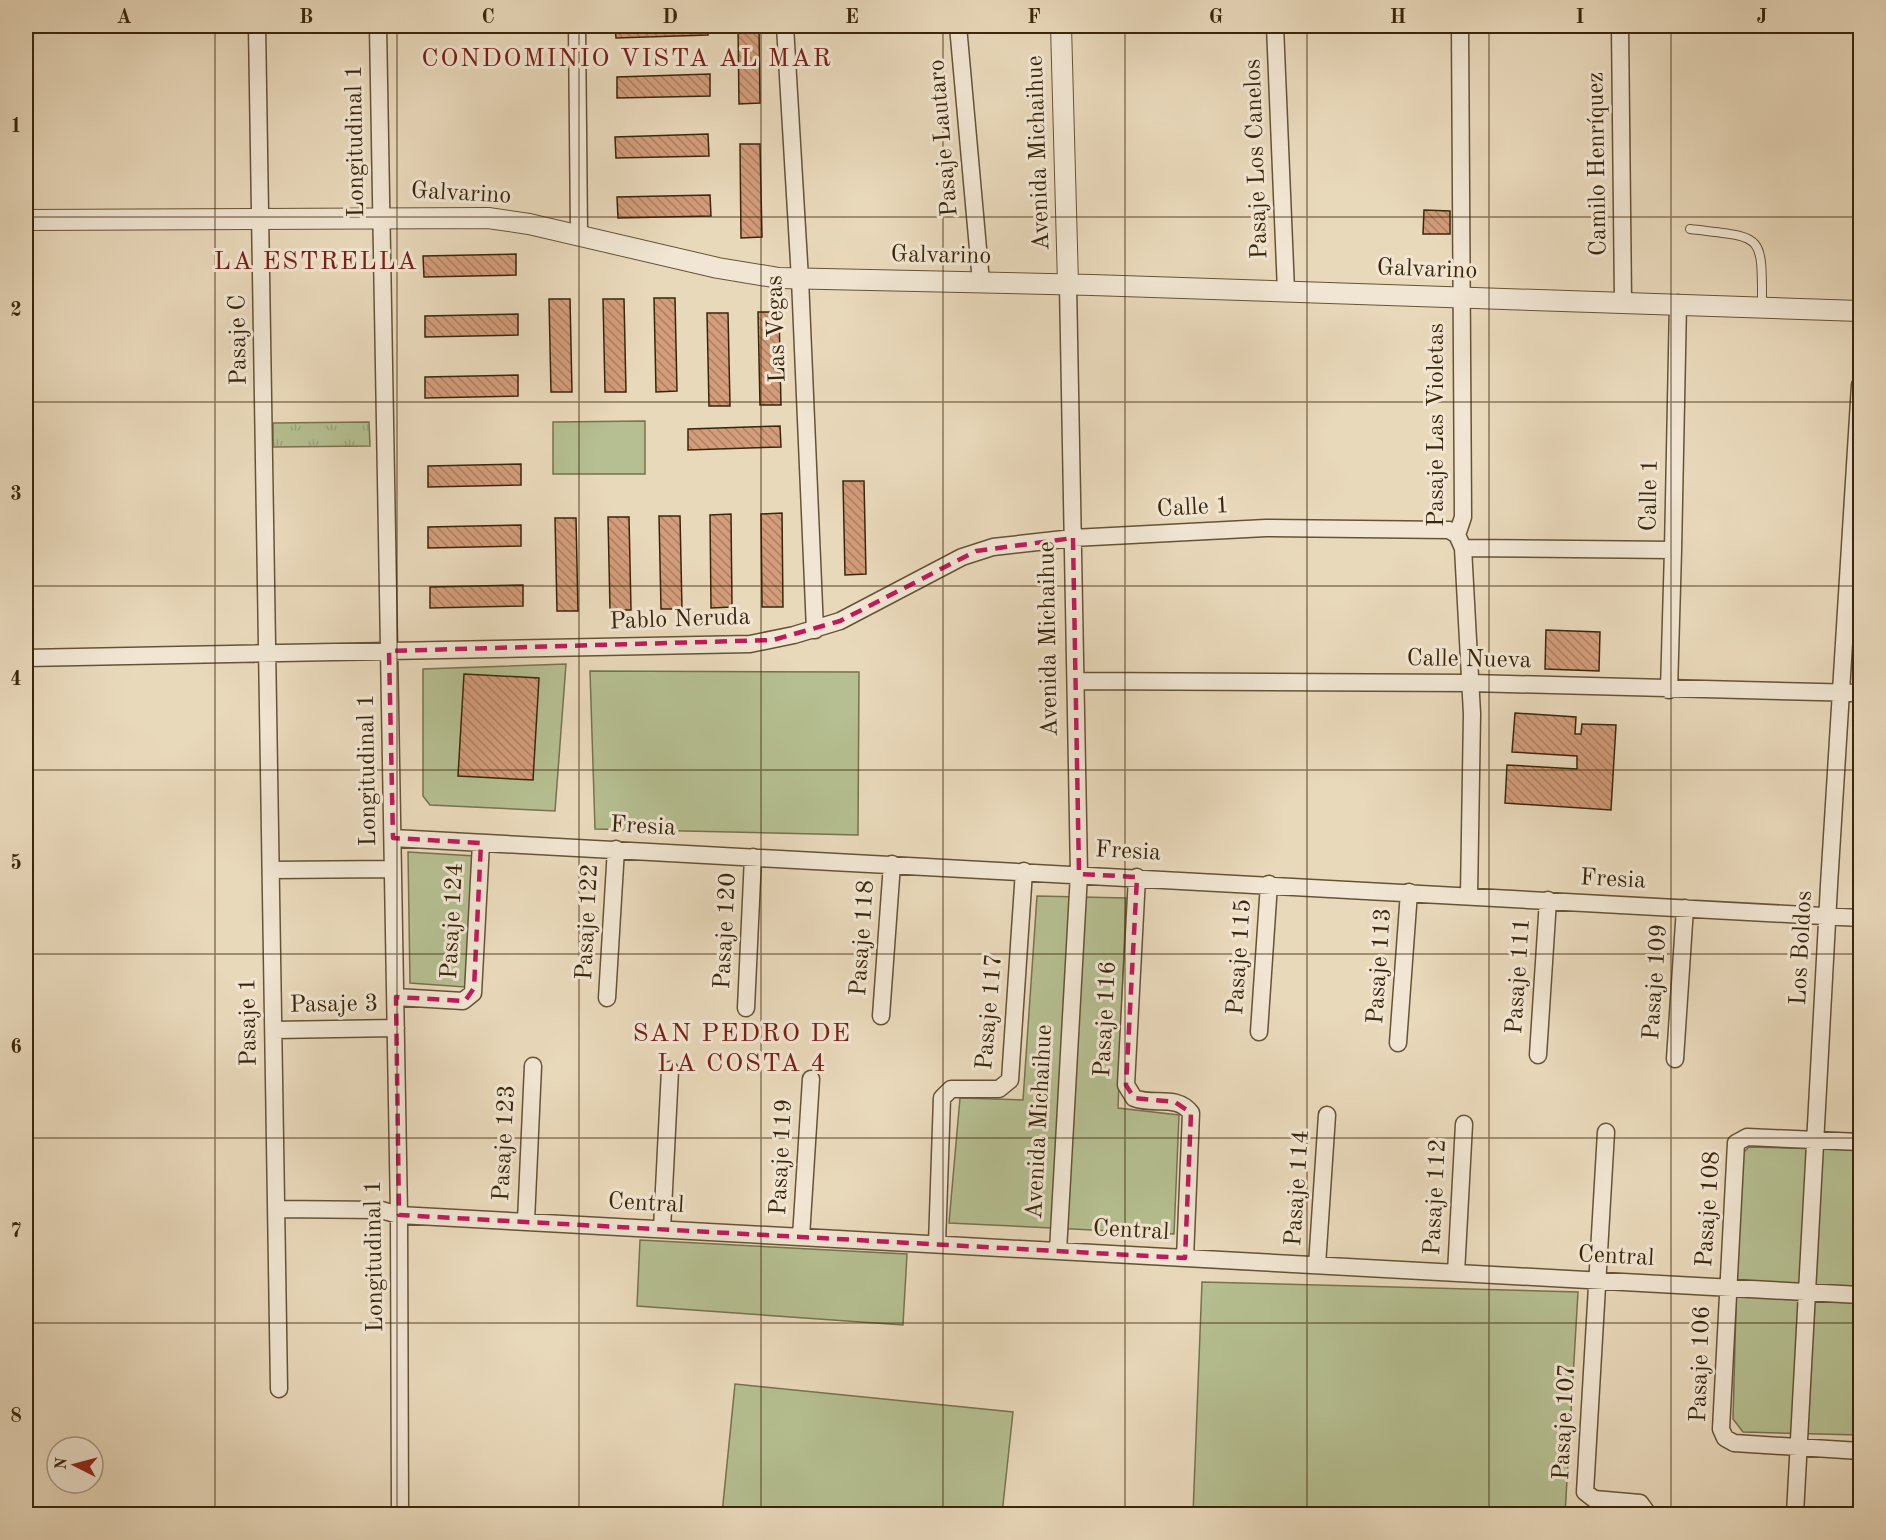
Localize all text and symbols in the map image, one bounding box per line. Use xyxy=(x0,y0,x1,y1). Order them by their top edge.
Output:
text: A xyxy=(116,8,132,28)
text: B xyxy=(299,8,313,28)
text: C xyxy=(481,8,495,28)
text: D xyxy=(662,8,678,28)
text: E xyxy=(845,8,859,28)
text: F xyxy=(1027,8,1041,28)
text: G xyxy=(1209,8,1223,28)
text: H xyxy=(1390,8,1406,28)
text: I xyxy=(1576,8,1584,28)
text: J xyxy=(1757,8,1768,28)
district label: CONDOMINIO VISTA AL MAR xyxy=(421,46,833,72)
street label: Avenida Michaihue xyxy=(1024,55,1054,251)
street label: Pasaje Lautaro xyxy=(925,58,963,218)
street label: Pasaje Los Canelos xyxy=(1242,58,1272,260)
street label: Longitudinal 1 xyxy=(343,65,369,217)
street label: Camilo Henríquez xyxy=(1584,72,1612,256)
text: 1 xyxy=(10,117,22,137)
street label: Galvarino xyxy=(410,179,512,209)
street label: Galvarino xyxy=(890,243,992,269)
district label: LA ESTRELLA xyxy=(214,249,418,275)
street label: Galvarino xyxy=(1376,256,1478,284)
street label: Las Vegas xyxy=(763,275,791,383)
street label: Pasaje C xyxy=(226,294,252,386)
text: 2 xyxy=(10,301,22,321)
street label: Pasaje Las Violetas xyxy=(1425,323,1449,527)
street label: Calle 1 xyxy=(1637,459,1663,531)
text: 3 xyxy=(10,485,22,505)
street label: Calle 1 xyxy=(1156,494,1230,522)
street label: Avenida Michaihue xyxy=(1035,541,1063,737)
street label: Pablo Neruda xyxy=(609,606,751,634)
street label: Calle Nueva xyxy=(1406,647,1532,673)
text: 4 xyxy=(10,670,22,690)
street label: Longitudinal 1 xyxy=(355,694,381,846)
street label: Fresia xyxy=(609,813,677,841)
street label: Fresia xyxy=(1094,838,1162,866)
text: 5 xyxy=(10,853,22,874)
street label: Pasaje 124 xyxy=(438,862,468,980)
street label: Pasaje 122 xyxy=(573,863,603,981)
street label: Fresia xyxy=(1579,866,1647,894)
street label: Pasaje 120 xyxy=(711,872,741,990)
street label: Pasaje 118 xyxy=(847,879,879,997)
street label: Los Boldos xyxy=(1787,890,1817,1006)
street label: Pasaje 115 xyxy=(1224,898,1256,1016)
street label: Pasaje 113 xyxy=(1364,907,1396,1025)
street label: Pasaje 111 xyxy=(1503,917,1535,1035)
street label: Pasaje 109 xyxy=(1640,923,1672,1041)
street label: Pasaje 117 xyxy=(973,953,1007,1071)
street label: Pasaje 116 xyxy=(1091,960,1121,1078)
street label: Pasaje 1 xyxy=(236,977,262,1067)
street label: Pasaje 3 xyxy=(289,992,379,1018)
district label: SAN PEDRO DE LA COSTA 4 xyxy=(633,1021,851,1077)
street label: Avenida Michaihue xyxy=(1023,1024,1057,1220)
text: 6 xyxy=(10,1038,22,1058)
street label: Pasaje 123 xyxy=(490,1084,520,1202)
street label: Pasaje 119 xyxy=(767,1098,797,1216)
street label: Pasaje 114 xyxy=(1282,1129,1314,1247)
street label: Pasaje 112 xyxy=(1421,1138,1451,1256)
street label: Pasaje 108 xyxy=(1693,1150,1725,1268)
street label: Longitudinal 1 xyxy=(362,1180,388,1332)
street label: Central xyxy=(607,1190,685,1218)
street label: Central xyxy=(1092,1217,1170,1245)
text: 7 xyxy=(10,1222,22,1242)
street label: Central xyxy=(1577,1243,1655,1271)
street label: Pasaje 106 xyxy=(1687,1305,1715,1423)
street label: Pasaje 107 xyxy=(1550,1363,1580,1481)
text: 8 xyxy=(10,1407,22,1427)
north arrow xyxy=(45,1435,105,1495)
text: N xyxy=(53,1456,71,1471)

